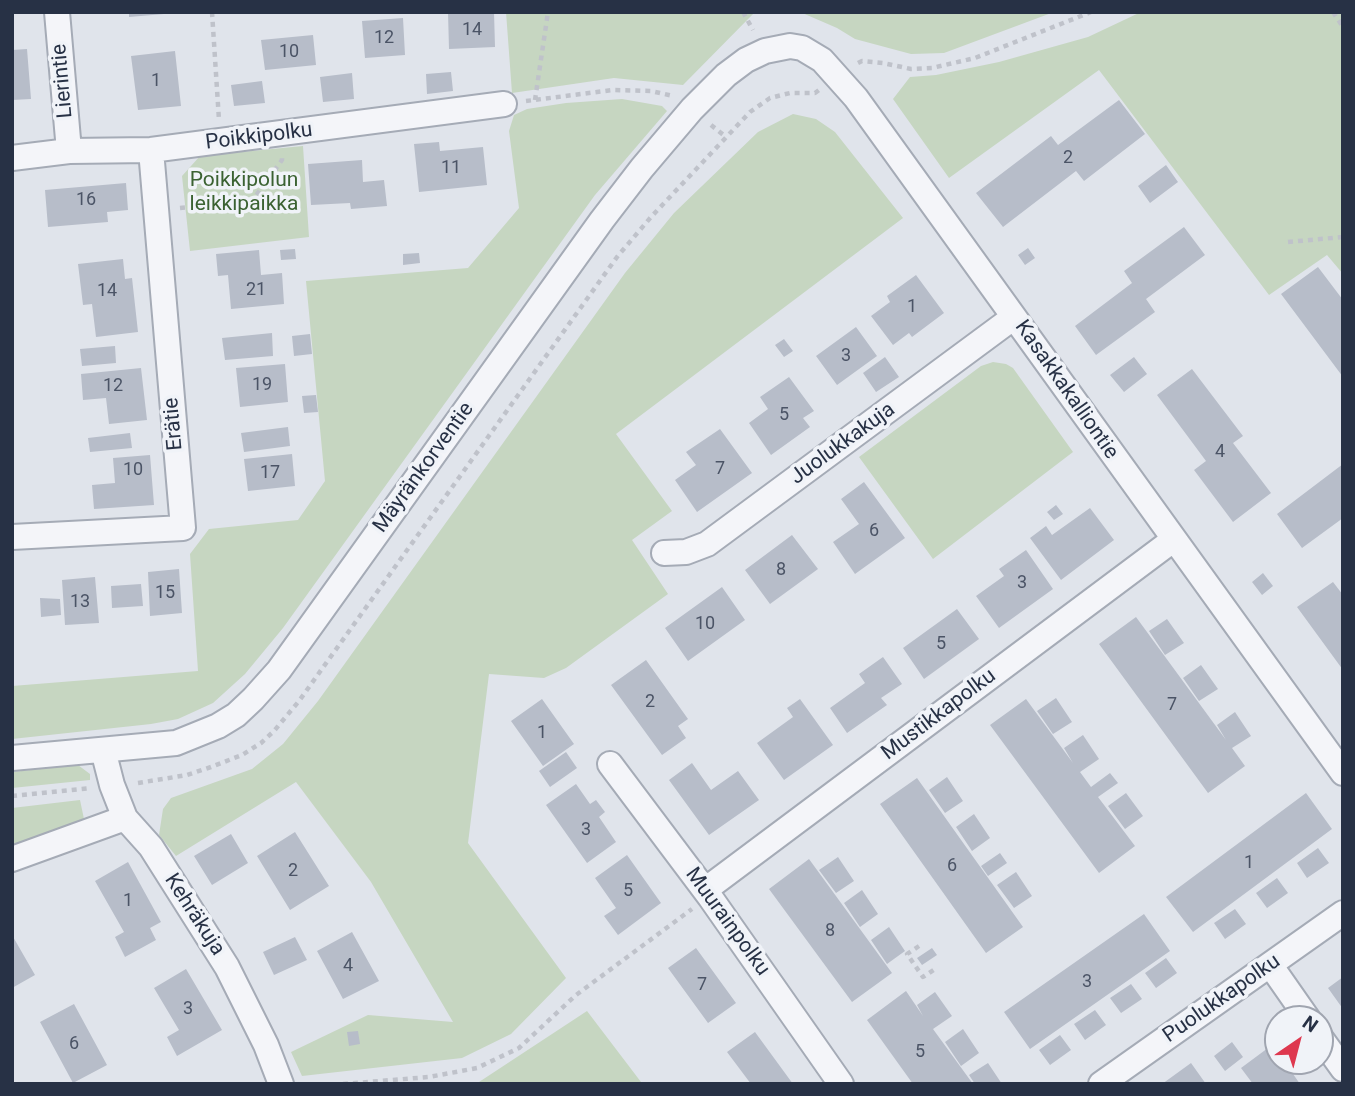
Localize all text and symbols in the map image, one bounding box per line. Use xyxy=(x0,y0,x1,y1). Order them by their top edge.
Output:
house number: 14 xyxy=(462,19,482,41)
house number: 12 xyxy=(374,27,394,49)
house number: 10 xyxy=(279,41,299,63)
street label: Lierintie xyxy=(47,43,79,119)
house number: 1 xyxy=(151,70,161,92)
street label: Poikkipolku xyxy=(204,118,314,156)
house number: 2 xyxy=(1063,147,1073,169)
house number: 11 xyxy=(441,157,461,179)
park label: Poikkipolun leikkipaikka xyxy=(190,168,298,218)
house number: 16 xyxy=(76,189,96,211)
house number: 21 xyxy=(246,279,266,301)
house number: 14 xyxy=(97,280,117,302)
house number: 1 xyxy=(907,296,917,318)
street label: Kasakkakalliontie xyxy=(1009,316,1123,464)
house number: 3 xyxy=(841,345,851,367)
house number: 19 xyxy=(252,374,272,396)
house number: 12 xyxy=(103,375,123,397)
street label: Erätie xyxy=(159,396,189,452)
street label: Mäyränkorventie xyxy=(368,398,480,538)
street label: Juolukkakuja xyxy=(786,398,900,490)
house number: 5 xyxy=(779,404,789,426)
house number: 4 xyxy=(1215,441,1225,463)
house number: 7 xyxy=(715,458,725,480)
house number: 10 xyxy=(123,459,143,481)
house number: 17 xyxy=(260,462,280,484)
house number: 6 xyxy=(869,520,879,542)
house number: 8 xyxy=(776,559,786,581)
house number: 3 xyxy=(1017,572,1027,594)
house number: 15 xyxy=(155,582,175,604)
house number: 13 xyxy=(70,591,90,613)
house number: 10 xyxy=(695,613,715,635)
house number: 5 xyxy=(936,633,946,655)
street label: Mustikkapolku xyxy=(877,664,1001,766)
house number: 2 xyxy=(645,691,655,713)
house number: 7 xyxy=(1167,694,1177,716)
house number: 1 xyxy=(537,722,547,744)
house number: 3 xyxy=(581,819,591,841)
house number: 1 xyxy=(1244,852,1254,874)
house number: 6 xyxy=(947,855,957,877)
house number: 2 xyxy=(288,860,298,882)
street label: Muurainpolku xyxy=(679,863,775,981)
street label: Kehräkuja xyxy=(158,869,230,961)
house number: 5 xyxy=(623,880,633,902)
house number: 1 xyxy=(123,890,133,912)
house number: 8 xyxy=(825,920,835,942)
street label: Puolukkapolku xyxy=(1159,949,1285,1049)
house number: 4 xyxy=(343,955,353,977)
house number: 3 xyxy=(1082,971,1092,993)
house number: 7 xyxy=(697,974,707,996)
house number: 3 xyxy=(183,998,193,1020)
north arrow xyxy=(1264,1005,1334,1075)
text: N xyxy=(1298,1011,1322,1037)
house number: 6 xyxy=(69,1033,79,1055)
house number: 5 xyxy=(915,1041,925,1063)

